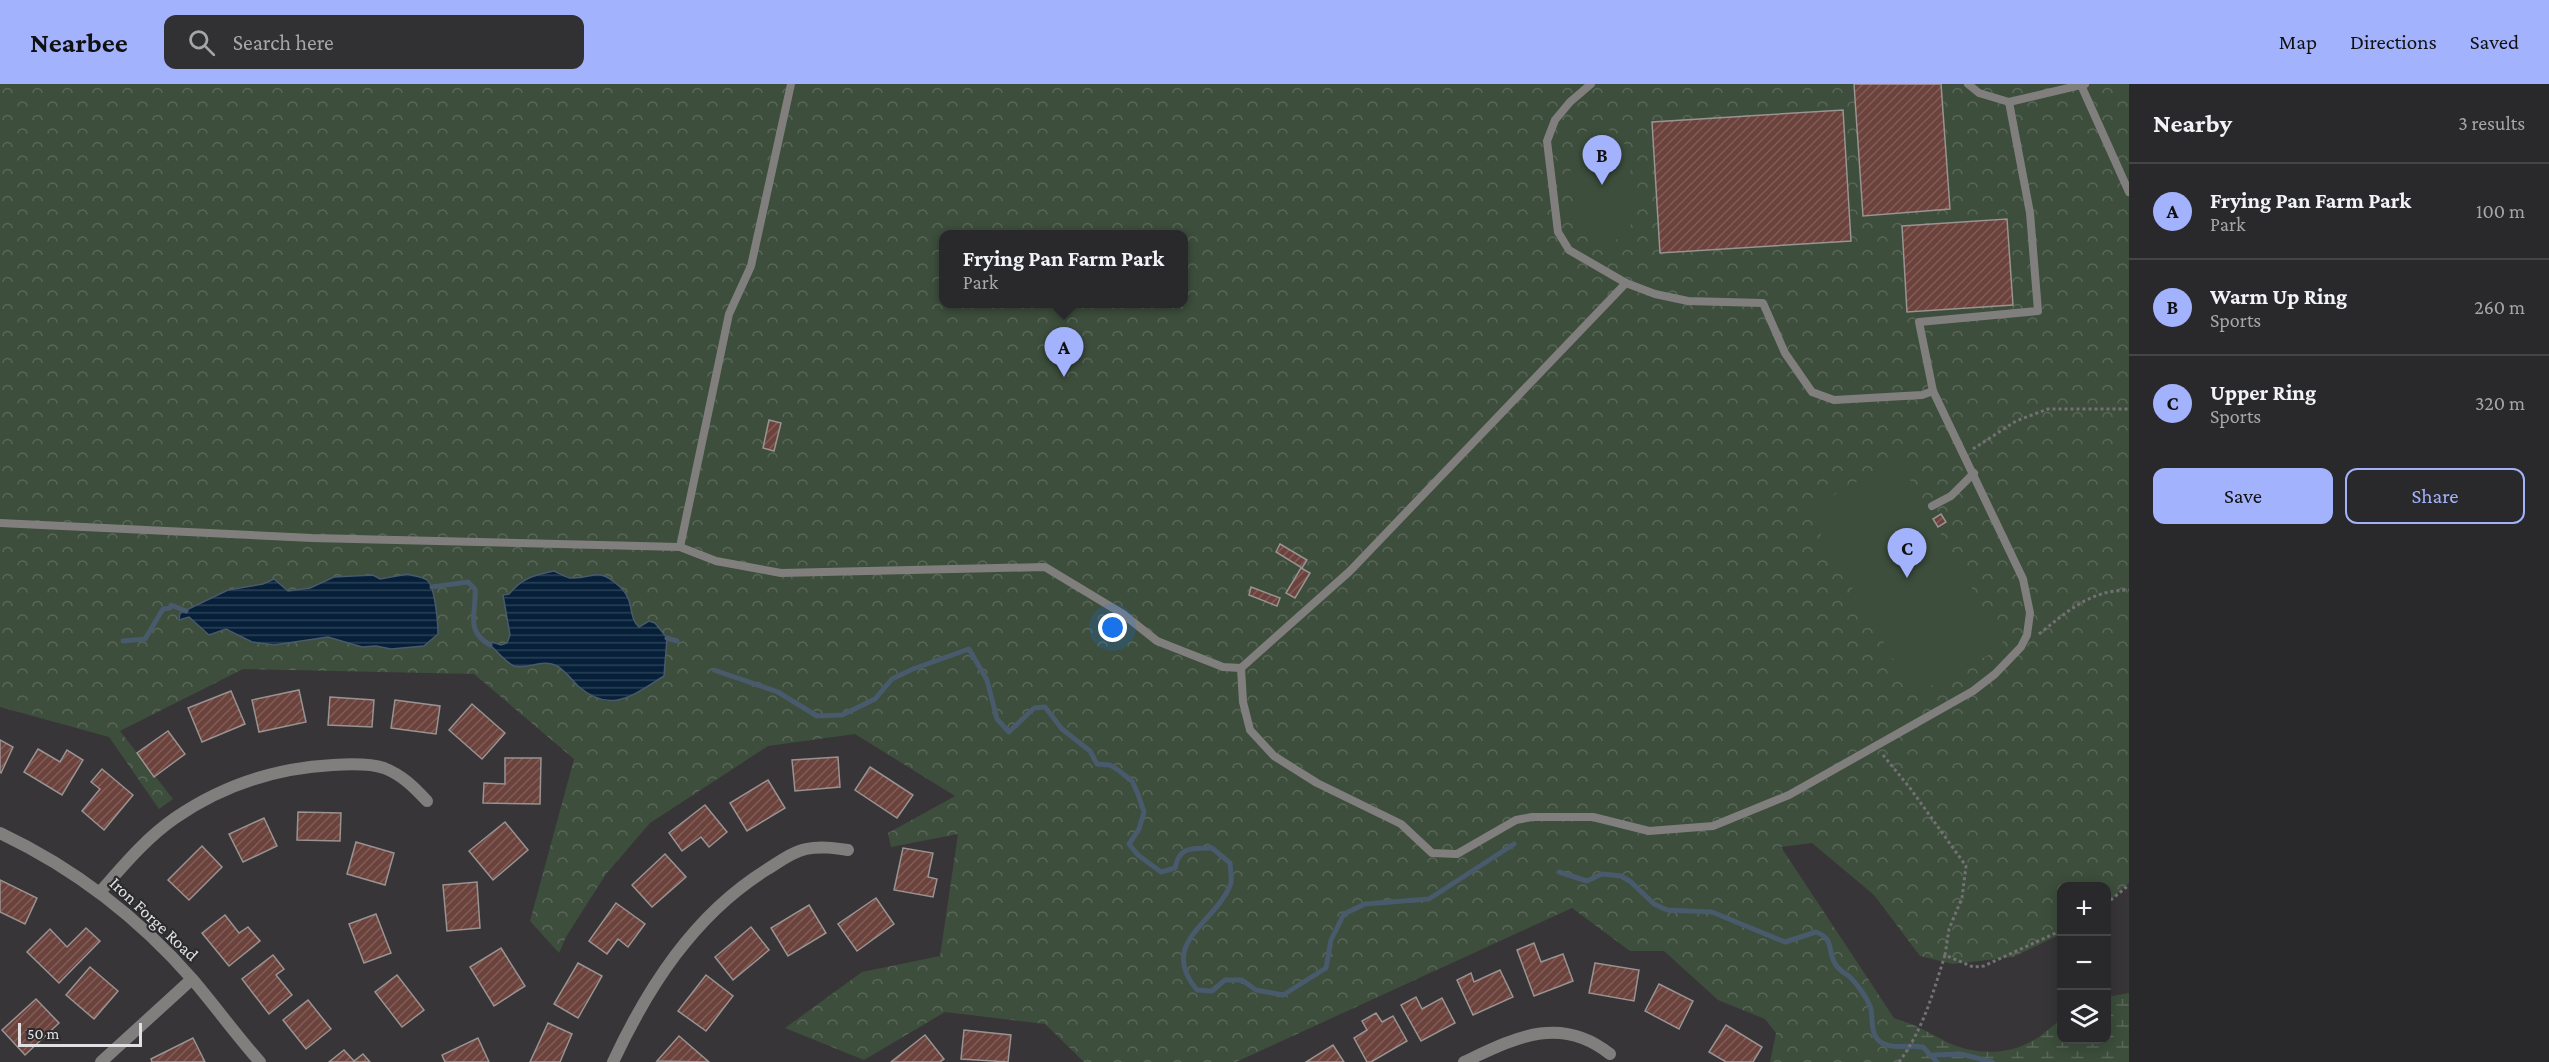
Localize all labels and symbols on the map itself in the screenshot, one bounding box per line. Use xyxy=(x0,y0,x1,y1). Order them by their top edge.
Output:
pin: B xyxy=(1582,135,1622,185)
pin: A xyxy=(1044,328,1084,377)
pin: C xyxy=(1888,528,1926,578)
your location xyxy=(1098,613,1127,642)
street label: Iron Forge Road xyxy=(106,873,203,965)
scale bar xyxy=(18,1020,142,1048)

